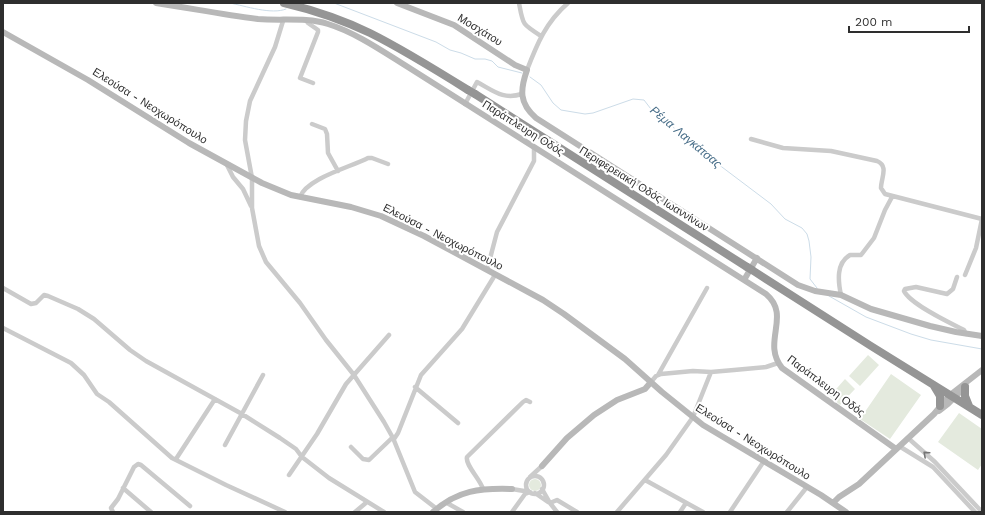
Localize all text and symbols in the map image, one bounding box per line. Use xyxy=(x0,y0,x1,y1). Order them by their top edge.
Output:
scale bar xyxy=(849,8,969,34)
street label: Μοσχάτου xyxy=(455,11,505,49)
text: 200 m xyxy=(855,15,892,29)
street label: Ελεούσα - Νεοχωρόπουλο xyxy=(90,65,210,147)
street label: Παράπλευρη Οδός xyxy=(480,98,566,158)
water label: Ρέμα Λαγκάτσας xyxy=(647,103,725,171)
street label: Περιφερειακή Οδός Ιωαννίνων xyxy=(577,144,711,234)
street label: Ελεούσα - Νεοχωρόπουλο xyxy=(381,201,505,273)
street label: Παράπλευρη Οδός xyxy=(785,353,867,419)
street label: Ελεούσα - Νεοχωρόπουλο xyxy=(693,401,813,483)
one-way arrow xyxy=(923,451,930,458)

